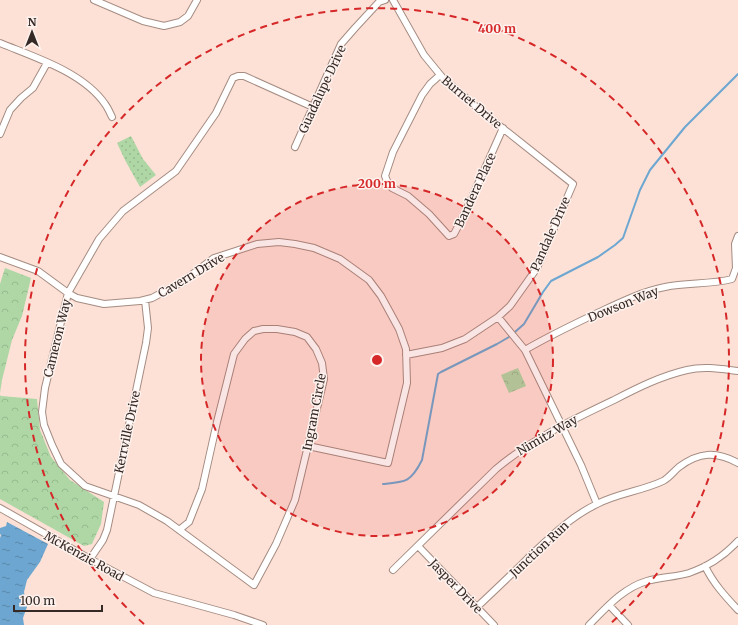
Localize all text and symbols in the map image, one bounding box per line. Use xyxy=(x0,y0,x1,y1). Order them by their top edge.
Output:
north arrow xyxy=(12,12,52,52)
text: N xyxy=(28,15,37,29)
text: 400 m xyxy=(478,21,516,36)
street label: Guadalupe Drive xyxy=(295,43,349,135)
street label: Burnet Drive xyxy=(439,73,505,131)
street label: Bandera Place xyxy=(451,150,499,230)
text: 200 m xyxy=(358,176,396,191)
street label: Pandale Drive xyxy=(527,195,573,273)
street label: Cavern Drive xyxy=(155,249,227,301)
street label: Dowson Way xyxy=(586,283,660,325)
street label: Cameron Way xyxy=(40,297,74,379)
centre of rings xyxy=(370,353,384,367)
street label: Ingram Circle xyxy=(299,372,329,452)
street label: Kerrville Drive xyxy=(111,389,143,475)
street label: Nimitz Way xyxy=(514,412,580,458)
street label: Junction Run xyxy=(506,518,572,581)
street label: McKenzie Road xyxy=(42,528,126,584)
street label: Jasper Drive xyxy=(426,555,486,616)
scale bar xyxy=(14,587,102,613)
text: 100 m xyxy=(20,593,55,608)

